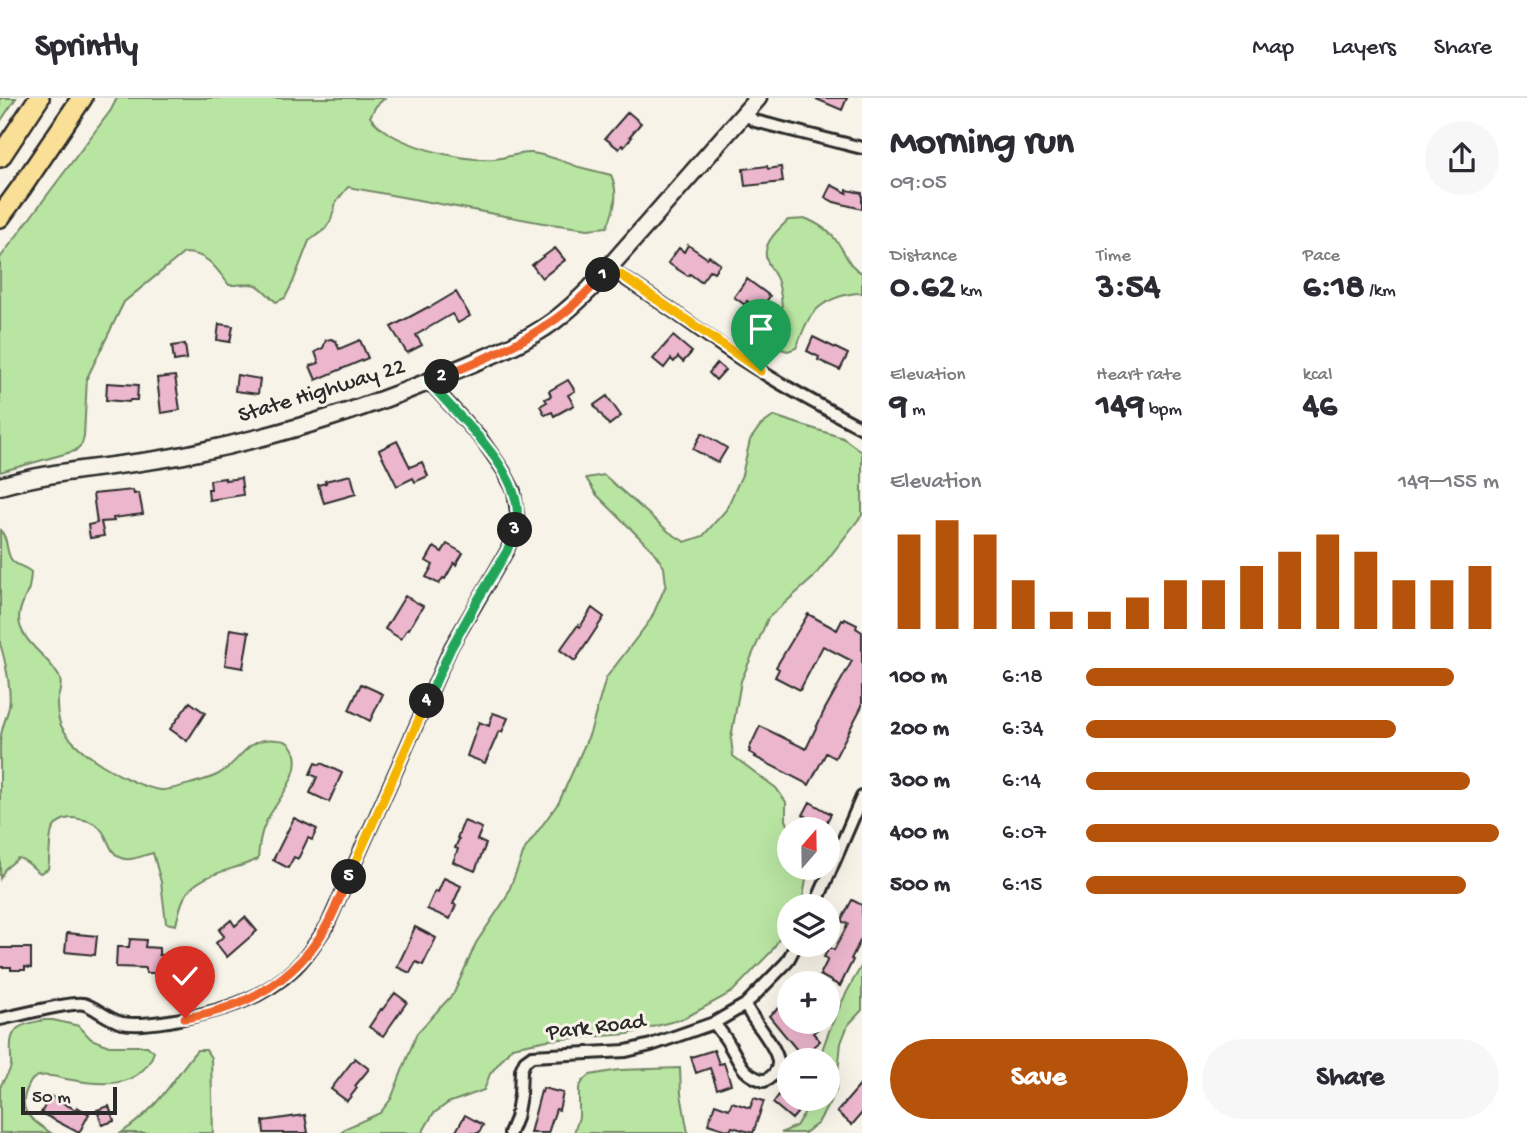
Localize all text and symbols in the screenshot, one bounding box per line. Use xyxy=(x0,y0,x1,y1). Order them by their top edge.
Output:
text: Sprintly xyxy=(35,29,138,67)
text: Map xyxy=(1252,34,1294,63)
text: Layers xyxy=(1332,34,1396,63)
text: Share xyxy=(1434,34,1492,63)
button: share xyxy=(1425,121,1499,195)
text: Morning run xyxy=(890,122,1074,166)
text: 09:05 xyxy=(890,170,947,197)
text: Distance xyxy=(890,245,957,268)
text: Time xyxy=(1096,245,1131,268)
text: Pace xyxy=(1303,245,1340,268)
pin: 1 xyxy=(586,258,620,292)
text: 1 xyxy=(599,263,606,286)
text: 0.62 xyxy=(890,268,956,309)
text: 3:54 xyxy=(1096,268,1160,309)
text: 6:18 xyxy=(1303,268,1365,309)
text: km xyxy=(956,280,982,303)
text: /km xyxy=(1365,280,1396,303)
pin xyxy=(731,299,791,371)
icon: arrive xyxy=(742,310,780,348)
street label: State Highway 22 xyxy=(235,354,409,430)
pin: 2 xyxy=(424,360,460,394)
text: Elevation xyxy=(890,364,966,387)
text: Heart rate xyxy=(1096,364,1181,387)
text: kcal xyxy=(1303,364,1332,387)
text: 2 xyxy=(437,365,446,388)
text: 9 xyxy=(890,387,908,428)
text: 149 xyxy=(1096,387,1145,428)
text: 46 xyxy=(1303,387,1337,428)
text: m xyxy=(908,399,926,422)
text: bpm xyxy=(1145,399,1182,422)
text: Elevation xyxy=(890,469,981,496)
text: 149–155 m xyxy=(1398,469,1499,496)
pin: 3 xyxy=(498,512,532,548)
text: 3 xyxy=(510,518,519,541)
text: 100 m xyxy=(890,664,947,691)
text: 6:18 xyxy=(1002,664,1043,691)
pin: 4 xyxy=(410,684,444,718)
text: 4 xyxy=(422,689,431,712)
text: 200 m xyxy=(890,716,949,743)
text: 6:34 xyxy=(1002,716,1044,743)
text: 300 m xyxy=(890,768,950,795)
text: 6:14 xyxy=(1002,768,1041,795)
north arrow xyxy=(777,817,840,880)
map controls xyxy=(777,817,840,1111)
text: 400 m xyxy=(890,820,949,847)
text: 6:07 xyxy=(1002,820,1046,847)
pin: 5 xyxy=(332,860,366,894)
text: 5 xyxy=(344,865,354,888)
text: 500 m xyxy=(890,872,950,899)
text: 6:15 xyxy=(1002,872,1042,899)
button: layers xyxy=(777,894,840,957)
pin xyxy=(155,946,215,1018)
icon: check xyxy=(166,957,204,995)
button: + xyxy=(777,971,840,1034)
street label: Park Road xyxy=(544,1008,649,1048)
button: Save xyxy=(890,1039,1188,1119)
button: Share xyxy=(1202,1039,1499,1119)
button: − xyxy=(777,1048,840,1111)
scale bar xyxy=(21,1084,117,1116)
text: 50 m xyxy=(32,1087,71,1110)

